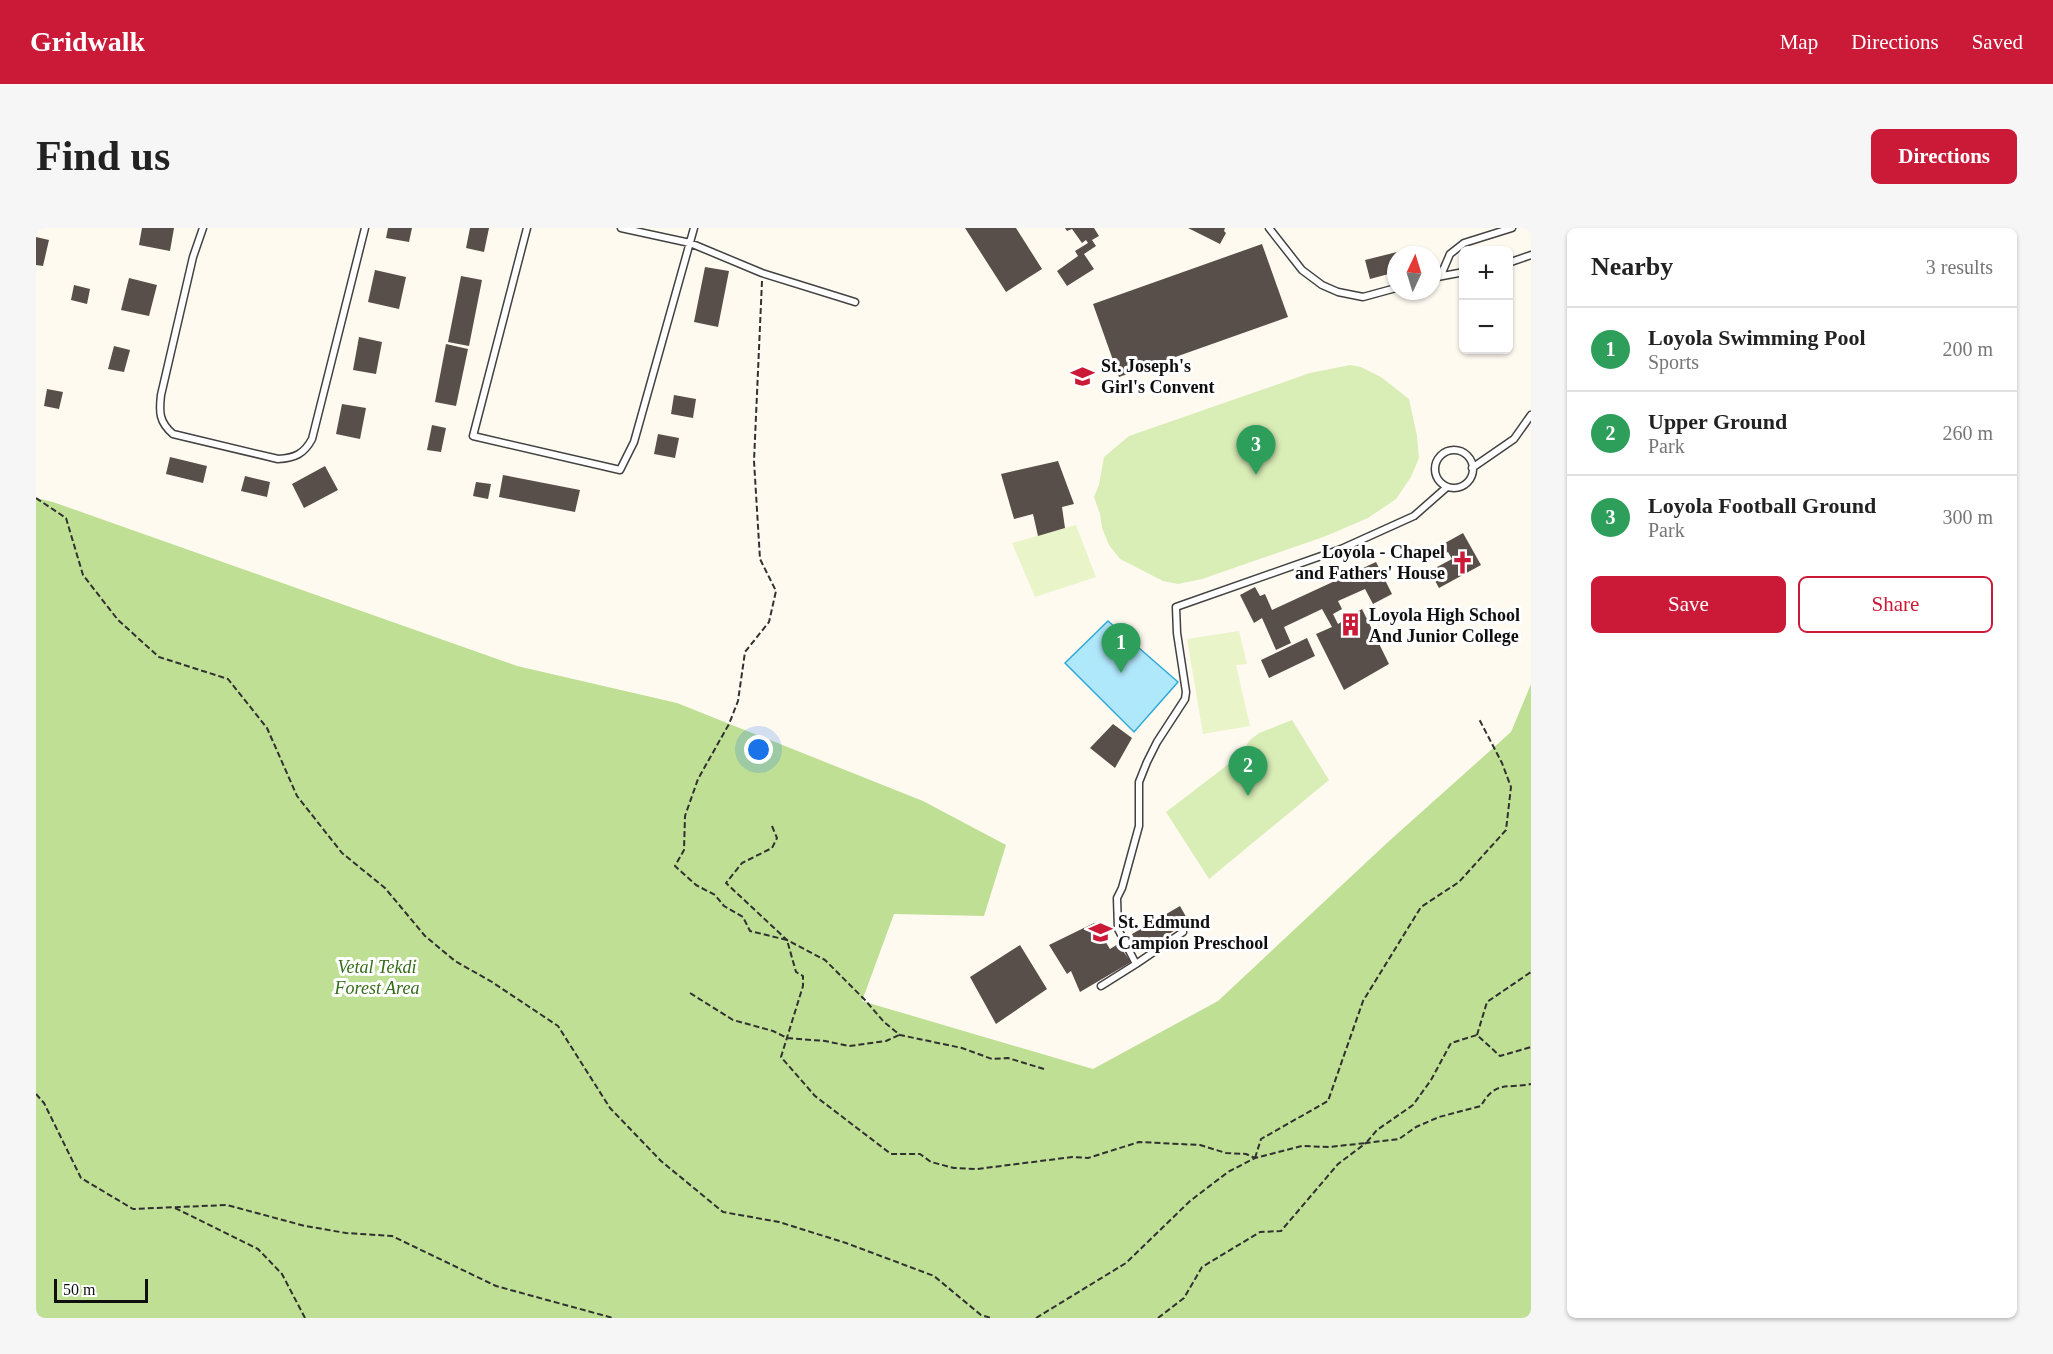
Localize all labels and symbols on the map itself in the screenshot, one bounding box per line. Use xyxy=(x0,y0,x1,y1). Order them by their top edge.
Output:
north arrow xyxy=(1387,246,1441,300)
place label: St. Joseph's Girl's Convent xyxy=(1101,356,1215,397)
school or university icon: St. Joseph's Girl's Convent xyxy=(1070,363,1096,389)
pin: 3 xyxy=(1236,426,1276,475)
place label: Loyola - Chapel and Fathers' House xyxy=(1295,542,1445,583)
church icon: Loyola - Chapel and Fathers' House xyxy=(1450,549,1476,575)
place label: Loyola High School And Junior College xyxy=(1369,605,1520,646)
building icon: Loyola High School And Junior College xyxy=(1338,612,1364,638)
pin: 1 xyxy=(1102,624,1140,673)
your location xyxy=(744,735,773,764)
pin: 2 xyxy=(1228,746,1268,796)
place label: St. Edmund Campion Preschool xyxy=(1118,912,1268,953)
school or university icon: St. Edmund Campion Preschool xyxy=(1087,919,1113,945)
park label: Vetal Tekdi Forest Area xyxy=(334,957,419,998)
scale bar xyxy=(54,1276,148,1304)

